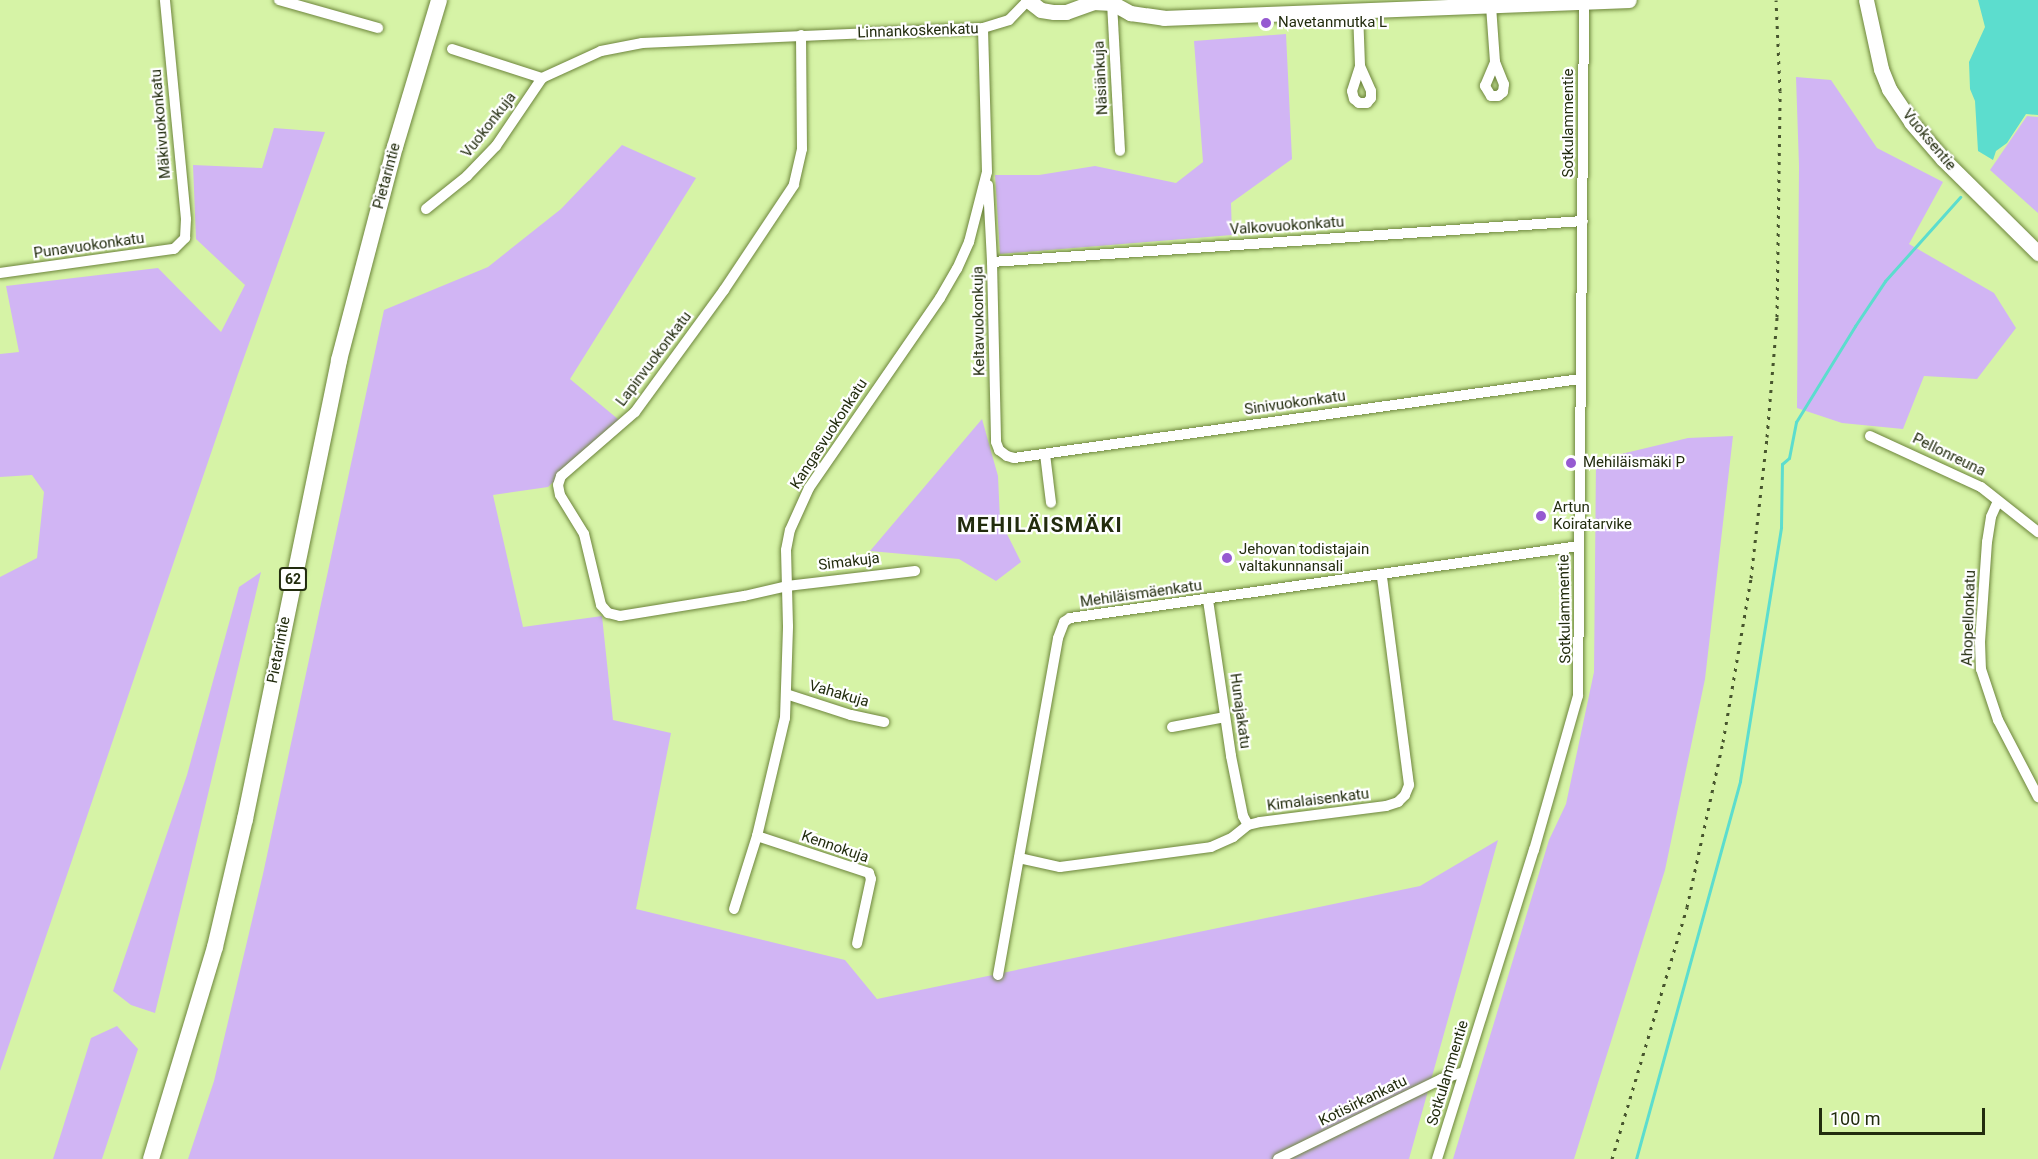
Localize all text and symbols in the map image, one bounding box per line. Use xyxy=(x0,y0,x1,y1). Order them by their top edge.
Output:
place label: Navetanmutka L xyxy=(1278,14,1387,32)
marker: Navetanmutka L xyxy=(1259,16,1273,30)
street label: Linnankoskenkatu xyxy=(857,20,979,42)
street label: Näsiänkuja xyxy=(1090,40,1112,116)
street label: Mäkivuokonkatu xyxy=(147,68,175,180)
street label: Sotkulammentie xyxy=(1560,68,1578,178)
street label: Vuokonkuja xyxy=(458,89,520,161)
street label: Vuoksentie xyxy=(1898,106,1960,174)
street label: Pietarintie xyxy=(370,141,404,211)
street label: Valkovuokonkatu xyxy=(1229,213,1345,239)
street label: Punavuokonkatu xyxy=(33,229,145,263)
street label: Keltavuokonkuja xyxy=(969,266,989,376)
street label: Lapinvuokonkatu xyxy=(612,308,696,410)
street label: Kangasvuokonkatu xyxy=(787,376,871,492)
street label: Sinivuokonkatu xyxy=(1243,387,1347,419)
street label: Pellonreuna xyxy=(1910,430,1988,480)
place label: Mehiläismäki P xyxy=(1583,454,1685,472)
marker: Mehiläismäki P xyxy=(1564,456,1578,470)
place label: Artun Koiratarvike xyxy=(1553,498,1632,533)
marker: Artun Koiratarvike xyxy=(1534,509,1548,523)
district label: MEHILÄISMÄKI xyxy=(957,512,1123,538)
place label: Jehovan todistajain valtakunnansali xyxy=(1239,540,1369,575)
street label: Simakuja xyxy=(817,549,881,575)
marker: Jehovan todistajain valtakunnansali xyxy=(1220,551,1234,565)
street label: Sotkulammentie xyxy=(1555,554,1575,664)
road number: 62 xyxy=(278,568,308,590)
street label: Ahopellonkatu xyxy=(1958,570,1980,666)
street label: Mehiläismäenkatu xyxy=(1079,577,1203,611)
street label: Pietarintie xyxy=(264,615,294,685)
street label: Hunajakatu xyxy=(1226,672,1254,750)
street label: Vahakuja xyxy=(807,677,871,711)
street label: Kimalaisenkatu xyxy=(1266,785,1370,815)
street label: Kennokuja xyxy=(799,827,871,867)
street label: Sotkulammentie xyxy=(1423,1018,1473,1128)
street label: Kotisirkankatu xyxy=(1316,1072,1410,1130)
scale bar xyxy=(1822,1096,1988,1134)
text: 100 m xyxy=(1830,1108,1881,1129)

